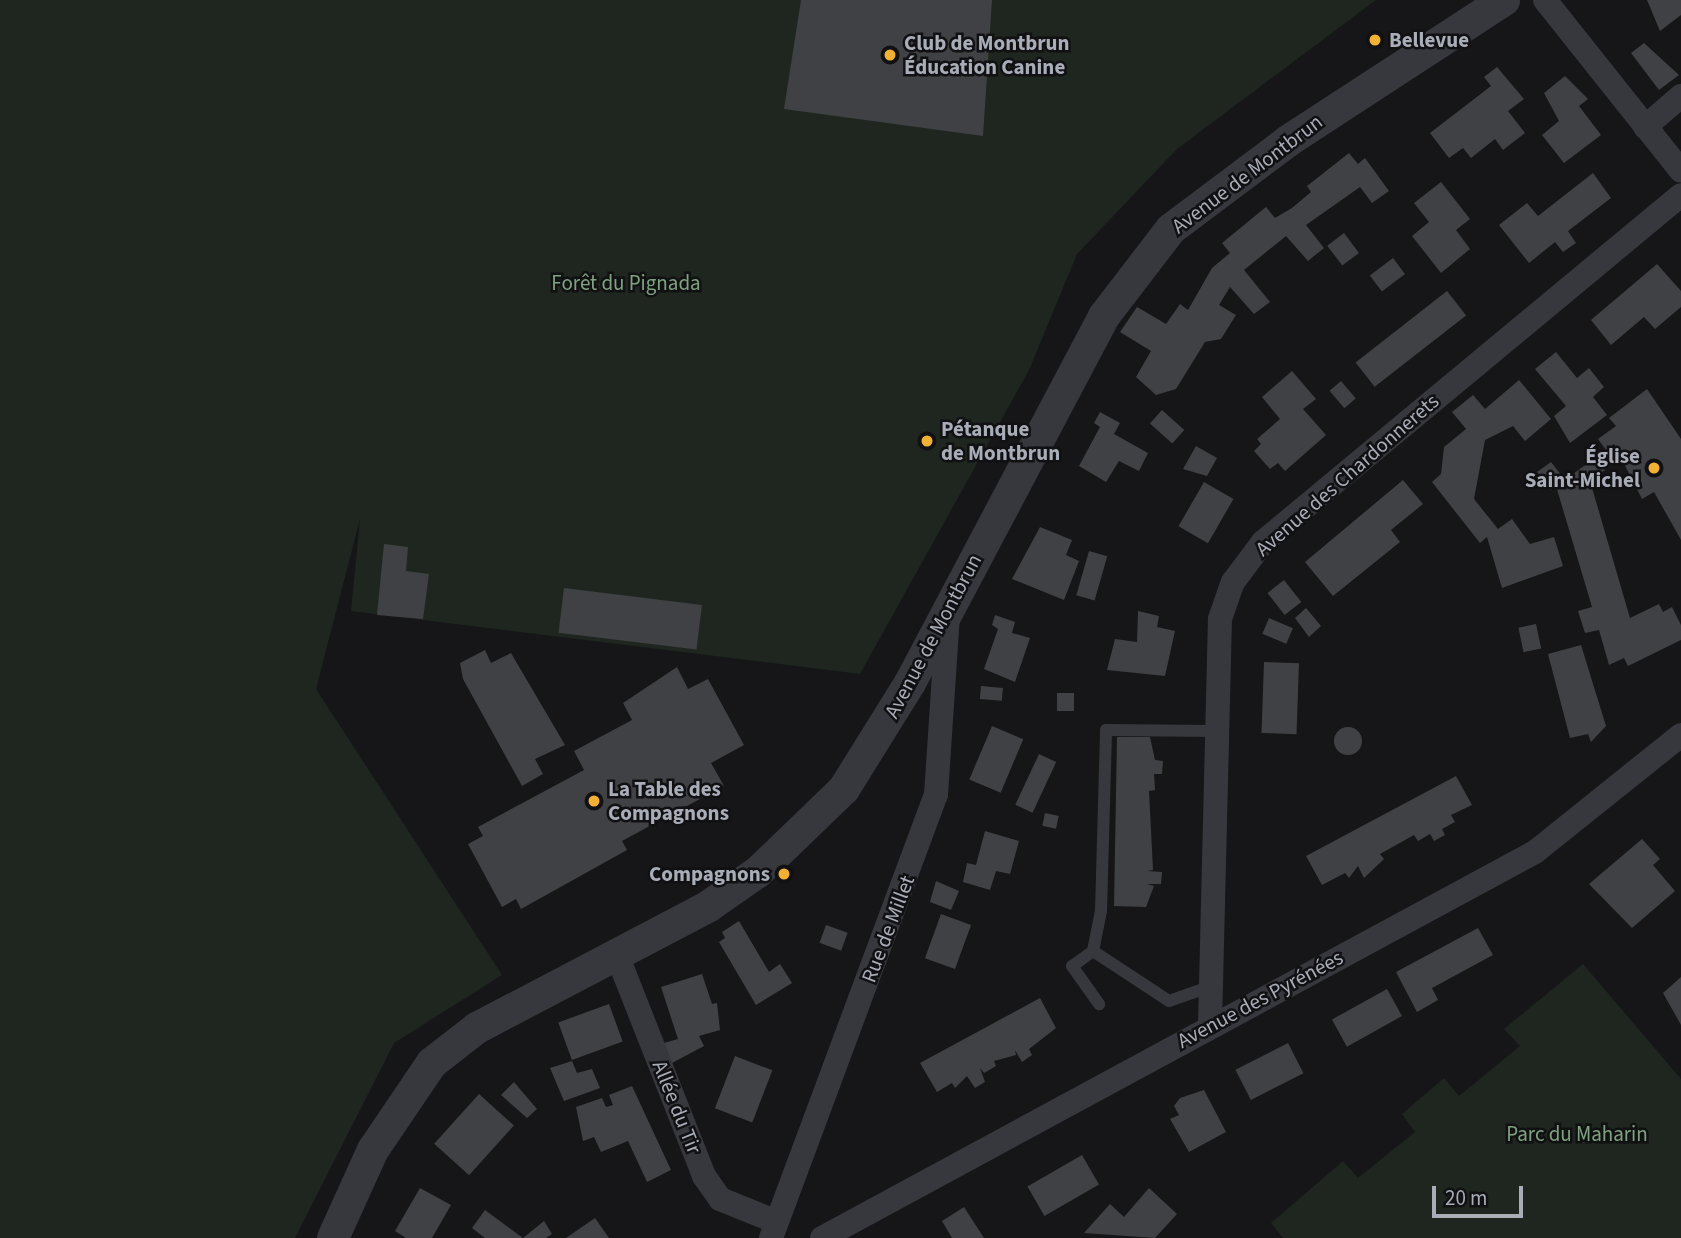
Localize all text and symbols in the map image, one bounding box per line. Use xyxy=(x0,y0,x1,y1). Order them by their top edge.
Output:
place label: Bellevue xyxy=(1389,27,1469,53)
place label: Club de Montbrun Éducation Canine xyxy=(904,30,1070,80)
marker: Bellevue xyxy=(1367,32,1383,48)
marker: Club de Montbrun Éducation Canine xyxy=(882,47,898,63)
street label: Avenue de Montbrun xyxy=(1167,109,1327,239)
park label: Forêt du Pignada xyxy=(551,270,701,296)
street label: Avenue des Chardonnerets xyxy=(1250,389,1444,561)
place label: Pétanque de Montbrun xyxy=(941,416,1060,466)
marker: Pétanque de Montbrun xyxy=(919,433,935,449)
place label: Église Saint-Michel xyxy=(1525,443,1640,493)
marker: Église Saint-Michel xyxy=(1646,460,1662,476)
street label: Avenue de Montbrun xyxy=(879,550,987,722)
place label: La Table des Compagnons xyxy=(608,776,729,826)
marker: La Table des Compagnons xyxy=(586,793,602,809)
place label: Compagnons xyxy=(649,861,770,887)
marker: Compagnons xyxy=(776,866,792,882)
street label: Rue de Millet xyxy=(856,872,920,986)
street label: Avenue des Pyrénées xyxy=(1173,945,1347,1053)
street label: Allée du Tir xyxy=(647,1057,707,1157)
park label: Parc du Maharin xyxy=(1506,1121,1648,1147)
scale bar xyxy=(1436,1172,1527,1216)
text: 20 m xyxy=(1445,1183,1487,1213)

